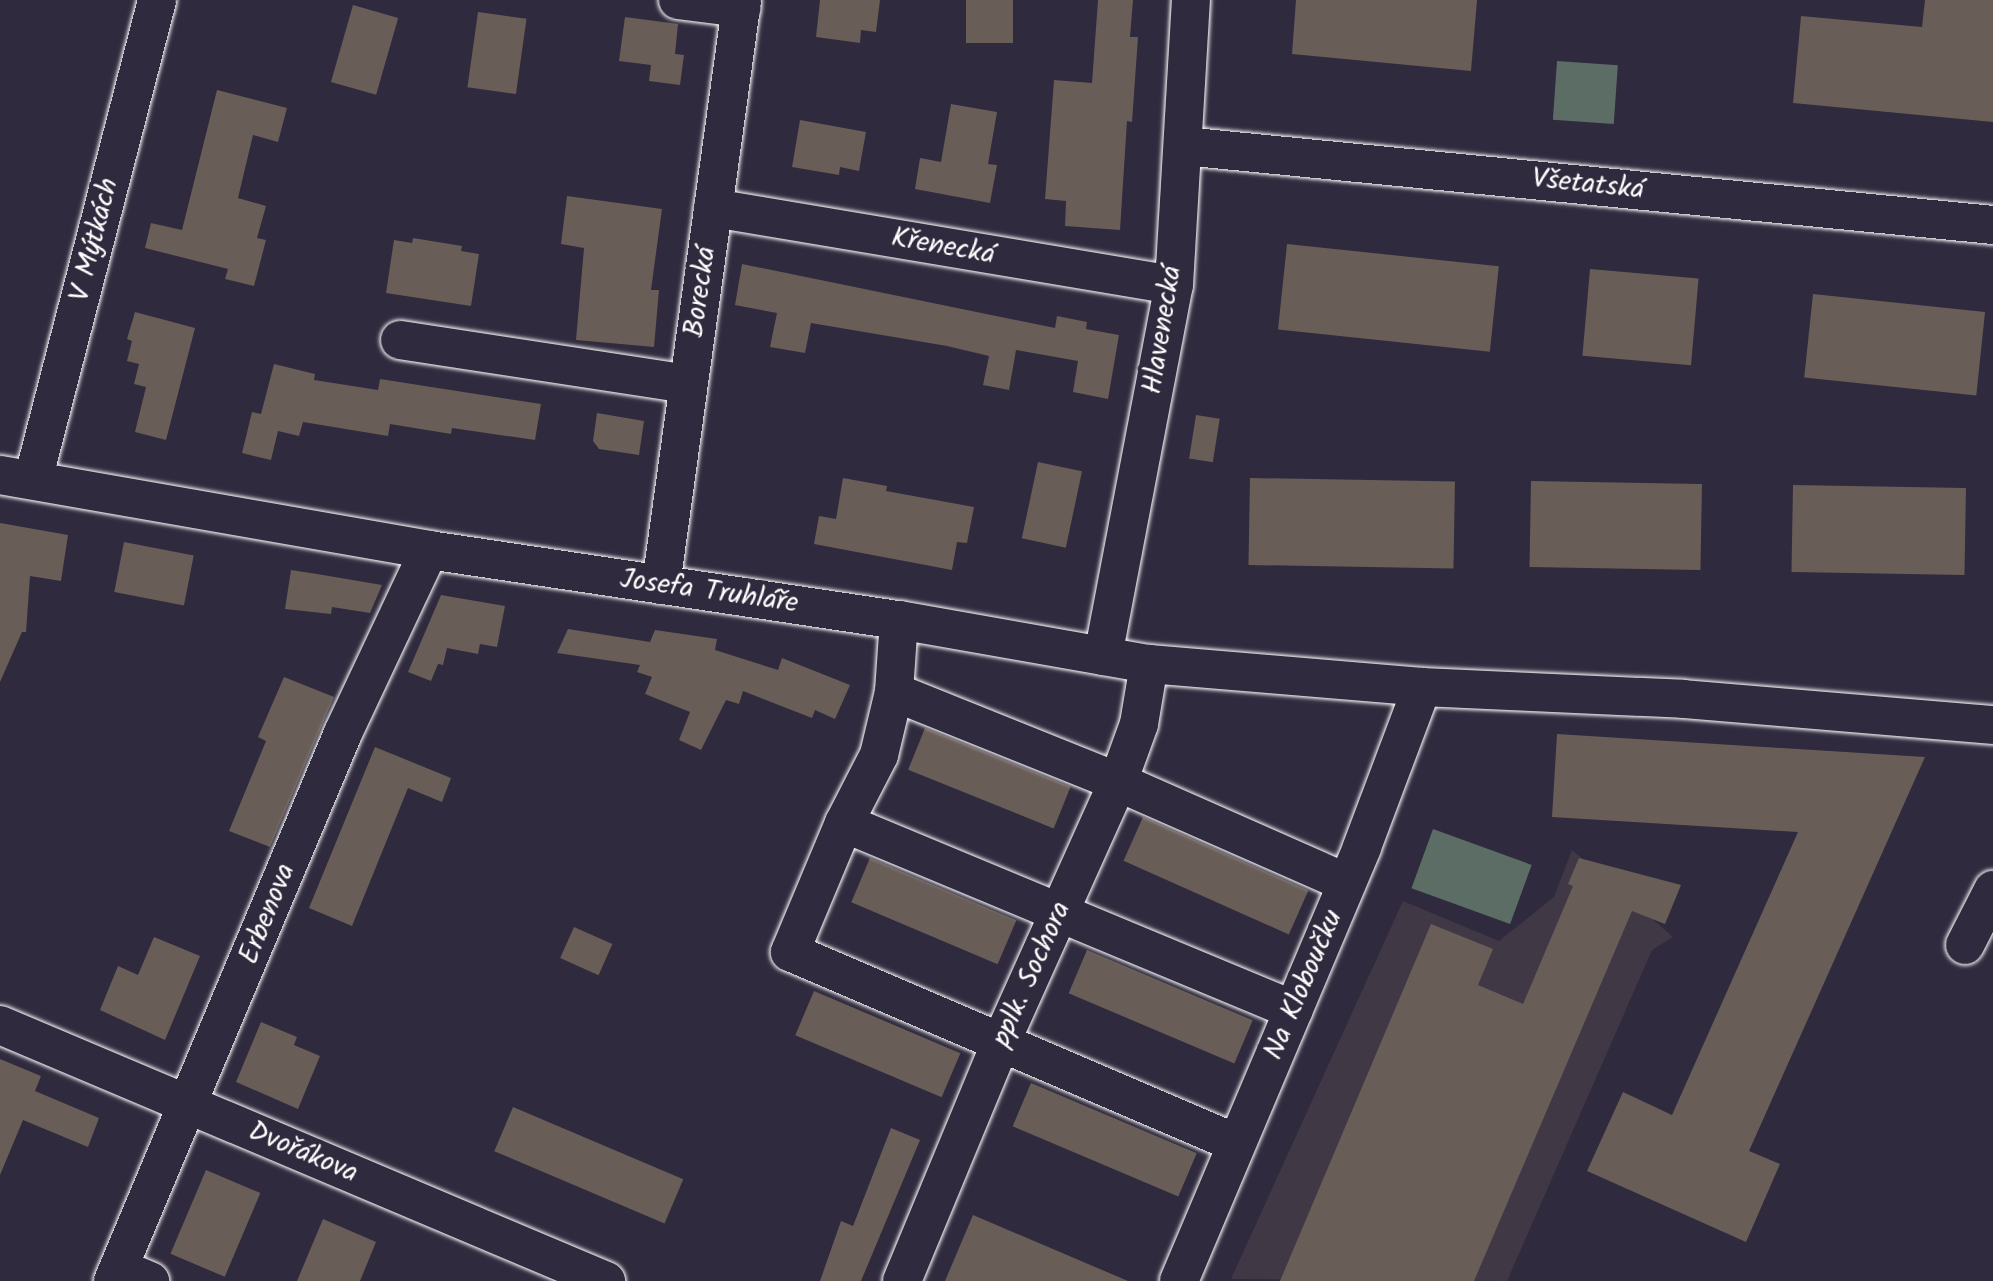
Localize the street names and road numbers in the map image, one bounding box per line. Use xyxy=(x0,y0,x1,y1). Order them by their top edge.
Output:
street label: Všetatská xyxy=(1530,162,1646,208)
street label: V Mýtkách xyxy=(63,175,127,305)
street label: Křenecká xyxy=(889,221,997,273)
street label: Borecká xyxy=(678,245,724,339)
street label: Hlavenecká xyxy=(1136,263,1190,397)
street label: Josefa Truhláře xyxy=(618,563,800,621)
street label: Erbenova xyxy=(233,859,303,969)
street label: pplk. Sochora xyxy=(985,896,1079,1052)
street label: Na Kloboučku xyxy=(1257,905,1351,1065)
street label: Dvořákova xyxy=(243,1115,363,1191)

